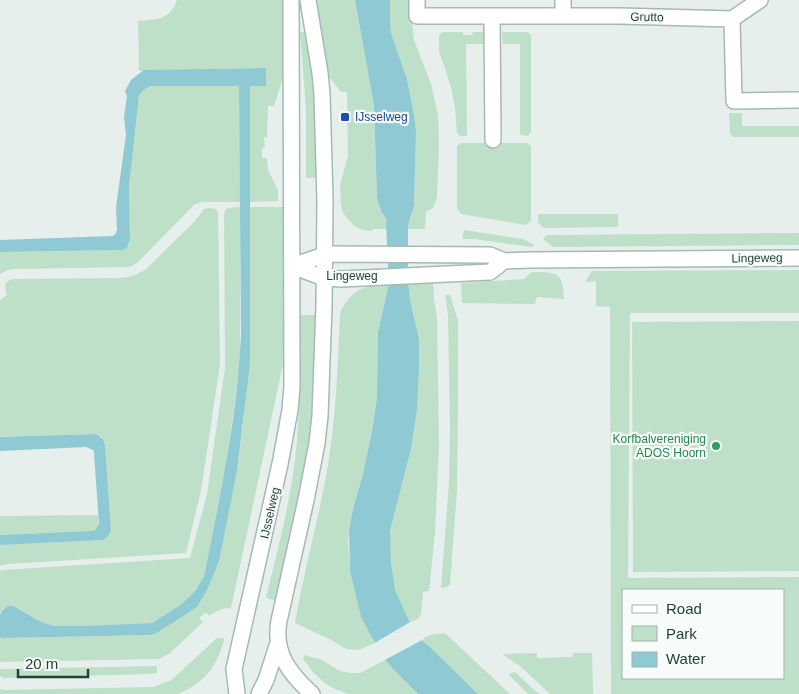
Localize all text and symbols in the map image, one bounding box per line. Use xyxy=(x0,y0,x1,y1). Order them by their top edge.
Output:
street label: Grutto xyxy=(630,10,664,24)
place label: IJsselweg xyxy=(355,110,408,124)
marker: IJsselweg xyxy=(339,111,351,123)
street label: Lingeweg xyxy=(731,251,783,265)
street label: Lingeweg xyxy=(326,269,378,283)
place label: Korfbalvereniging ADOS Hoorn xyxy=(613,432,706,460)
marker: Korfbalvereniging ADOS Hoorn xyxy=(710,440,722,452)
street label: IJsselweg xyxy=(257,486,283,540)
legend xyxy=(622,589,784,679)
text: Road xyxy=(666,600,702,617)
text: Park xyxy=(666,625,697,642)
scale bar xyxy=(18,646,88,678)
text: Water xyxy=(666,650,705,667)
text: 20 m xyxy=(25,655,58,672)

